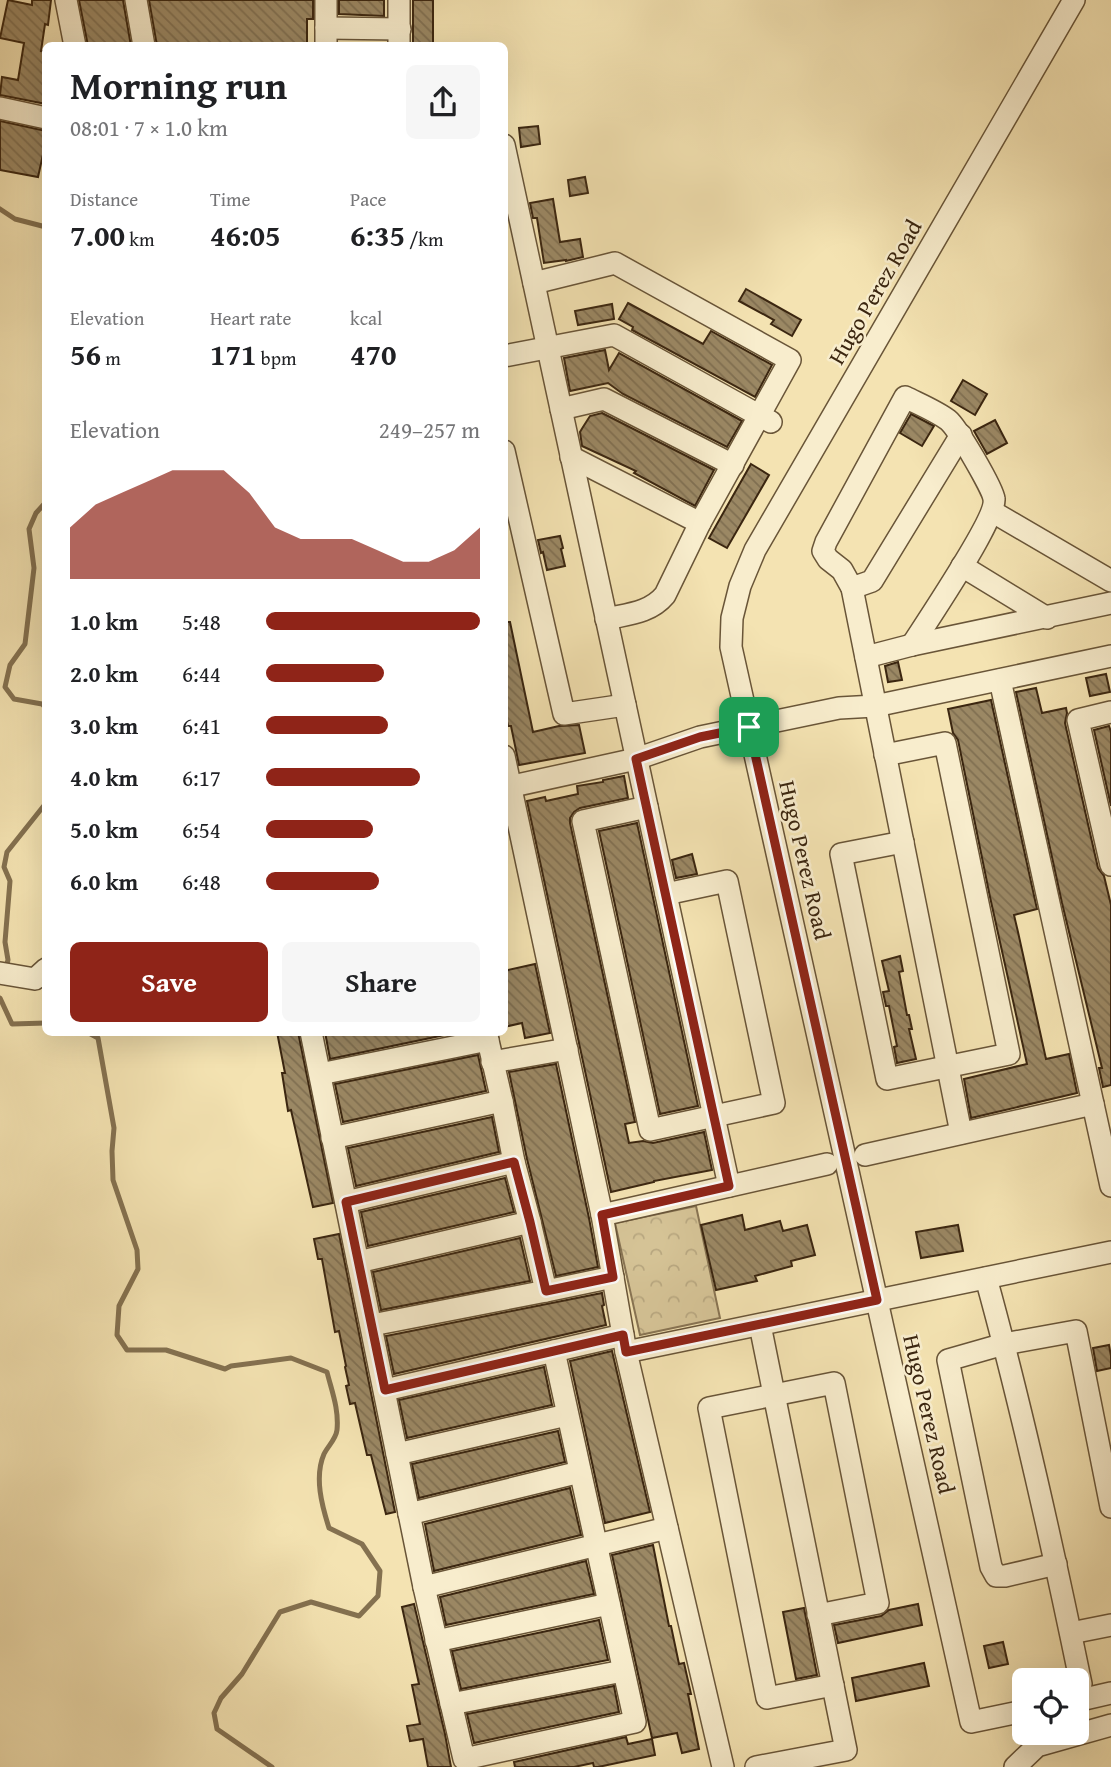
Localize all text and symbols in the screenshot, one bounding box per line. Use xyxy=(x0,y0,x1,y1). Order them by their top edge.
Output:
text: Morning run xyxy=(70,57,287,113)
button: share xyxy=(406,65,480,139)
text: 08:01 · 7 × 1.0 km xyxy=(70,111,228,144)
text: Distance xyxy=(70,185,138,213)
text: Time xyxy=(210,185,250,213)
text: Pace xyxy=(350,185,387,213)
text: 7.00 xyxy=(70,213,125,257)
text: 46:05 xyxy=(210,213,281,257)
text: 6:35 xyxy=(350,213,405,257)
street label: Hugo Perez Road xyxy=(820,213,930,370)
text: km xyxy=(125,225,154,253)
text: /km xyxy=(405,225,443,253)
text: Elevation xyxy=(70,304,144,332)
text: Heart rate xyxy=(210,304,291,332)
text: kcal xyxy=(350,304,382,332)
text: 56 xyxy=(70,332,101,376)
text: 171 xyxy=(210,332,257,376)
text: 470 xyxy=(350,332,397,376)
text: m xyxy=(101,344,121,372)
text: bpm xyxy=(257,344,296,372)
text: Elevation xyxy=(70,413,160,446)
text: 249–257 m xyxy=(379,413,480,446)
text: 1.0 km xyxy=(70,605,138,638)
text: 5:48 xyxy=(182,605,221,638)
text: 2.0 km xyxy=(70,657,138,690)
text: 6:44 xyxy=(182,657,221,690)
pin xyxy=(719,697,779,757)
icon: arrive xyxy=(730,708,768,746)
text: 3.0 km xyxy=(70,709,138,742)
text: 6:41 xyxy=(182,709,221,742)
text: 4.0 km xyxy=(70,761,138,794)
text: 6:17 xyxy=(182,761,221,794)
street label: Hugo Perez Road xyxy=(771,777,840,943)
text: 5.0 km xyxy=(70,813,138,846)
text: 6:54 xyxy=(182,813,221,846)
text: 6.0 km xyxy=(70,865,138,898)
text: 6:48 xyxy=(182,865,221,898)
button: Save xyxy=(70,942,268,1022)
button: Share xyxy=(282,942,480,1022)
street label: Hugo Perez Road xyxy=(895,1331,964,1497)
map controls xyxy=(1012,1668,1089,1745)
button: locate xyxy=(1012,1668,1089,1745)

